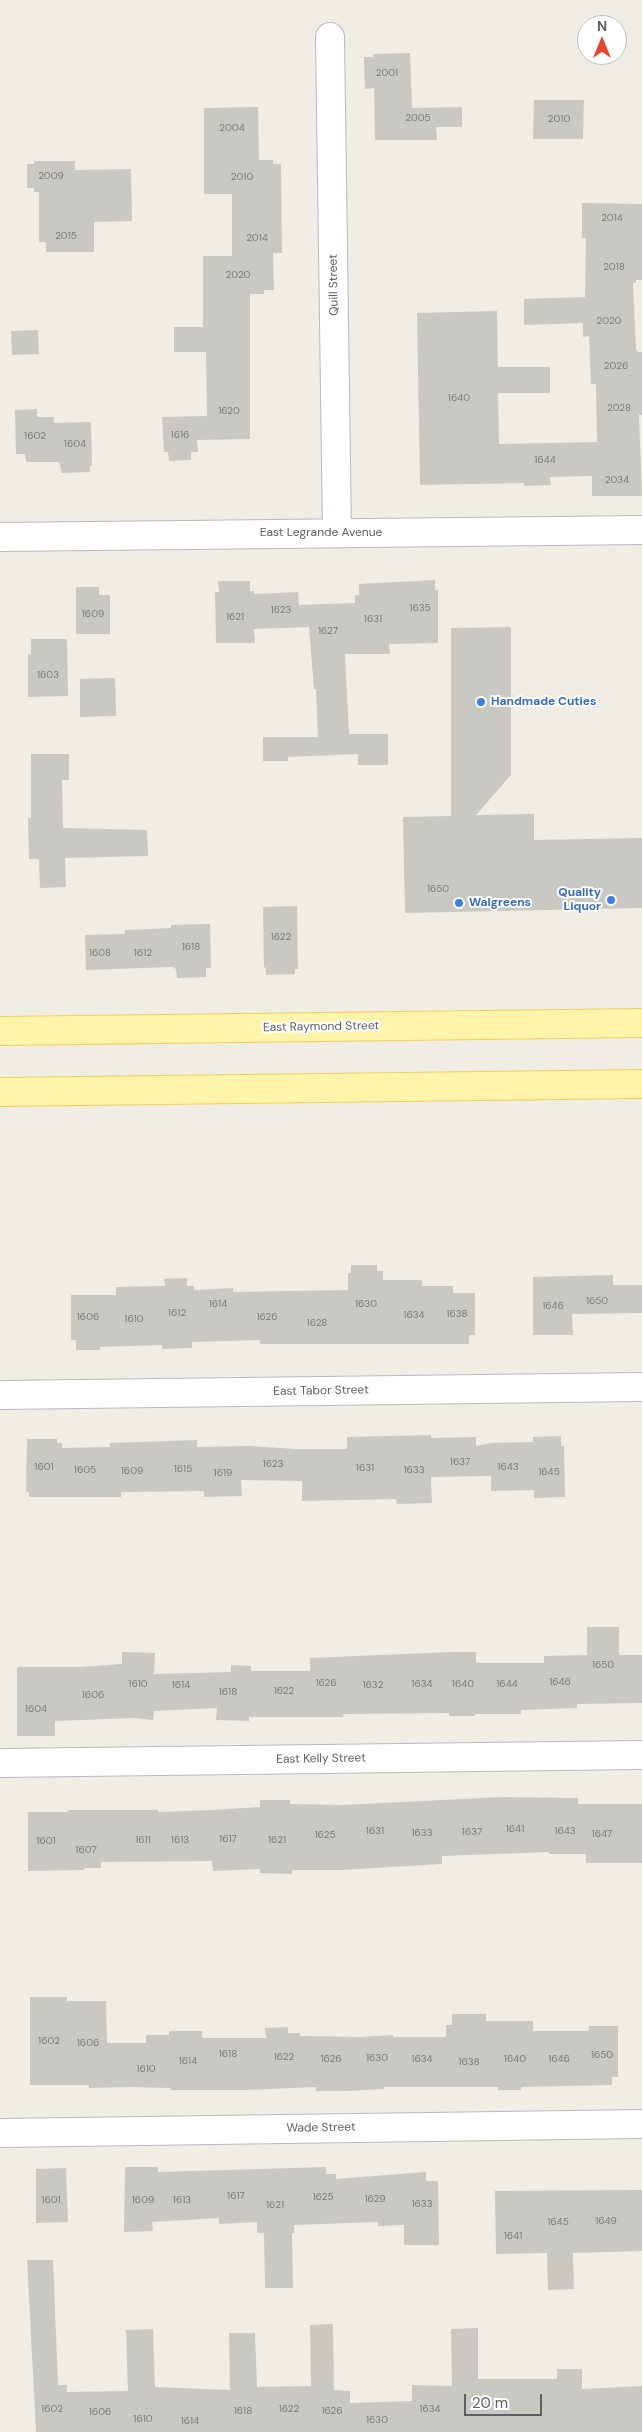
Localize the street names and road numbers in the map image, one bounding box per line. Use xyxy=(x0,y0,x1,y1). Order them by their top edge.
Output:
street label: Quill Street xyxy=(326,254,342,316)
street label: East Legrande Avenue xyxy=(260,526,382,540)
street label: East Raymond Street xyxy=(263,1019,379,1035)
street label: East Tabor Street xyxy=(273,1383,369,1399)
street label: East Kelly Street xyxy=(276,1751,366,1767)
street label: Wade Street xyxy=(286,2120,356,2136)

